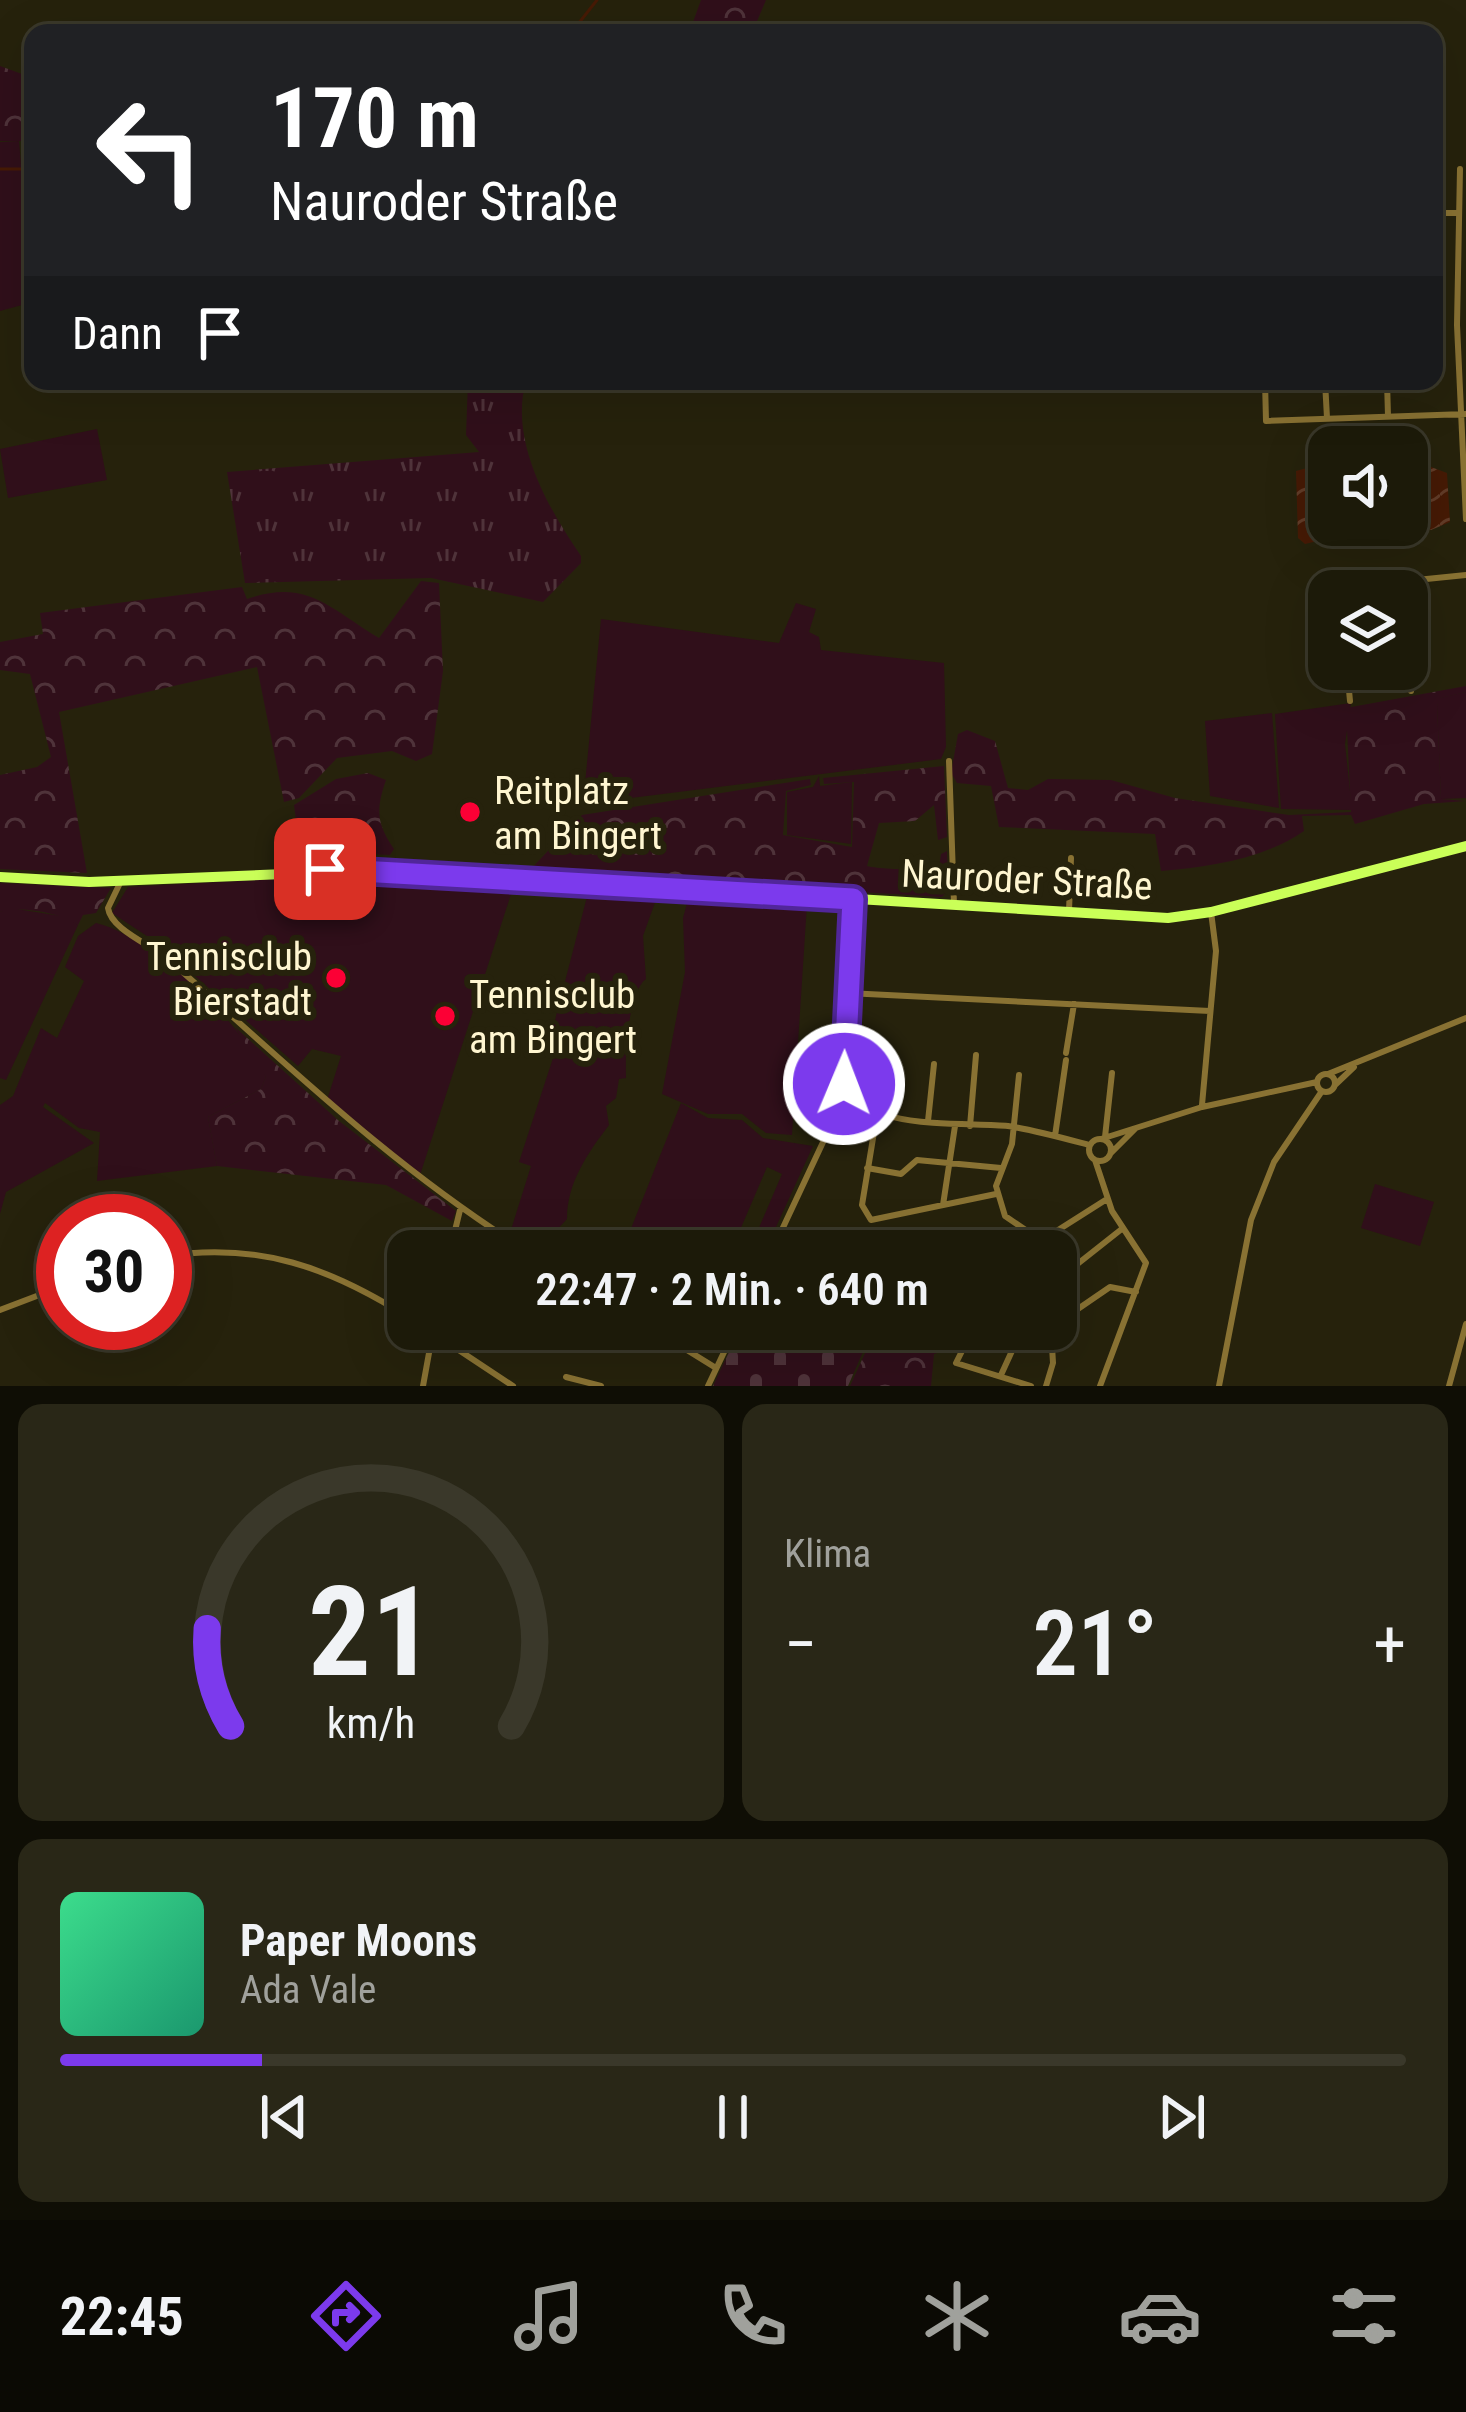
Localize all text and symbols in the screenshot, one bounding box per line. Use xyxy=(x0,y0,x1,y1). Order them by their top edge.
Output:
text: 170 m xyxy=(270,69,479,168)
icon: left xyxy=(72,72,228,228)
text: Nauroder Straße xyxy=(270,170,618,233)
icon: arrive xyxy=(187,300,253,366)
text: Dann xyxy=(72,307,163,360)
map controls xyxy=(1308,426,1428,690)
button: sound xyxy=(1308,426,1428,546)
button: layers xyxy=(1308,570,1428,690)
place label: Reitplatz am Bingert xyxy=(494,768,662,859)
marker: Reitplatz am Bingert xyxy=(457,799,483,825)
pin xyxy=(274,818,376,920)
icon: arrive xyxy=(292,836,358,902)
street label: Nauroder Straße xyxy=(900,850,1154,910)
place label: Tennisclub Bierstadt xyxy=(146,934,312,1025)
marker: Tennisclub Bierstadt xyxy=(323,965,349,991)
place label: Tennisclub am Bingert xyxy=(469,972,637,1063)
marker: Tennisclub am Bingert xyxy=(432,1003,458,1029)
position arrow xyxy=(781,1021,907,1147)
speed limit sign: 30 xyxy=(36,1194,192,1350)
text: 22:47 · 2 Min. · 640 m xyxy=(535,1263,929,1316)
text: Klima xyxy=(784,1531,871,1577)
text: 21 xyxy=(308,1559,434,1705)
text: 21° xyxy=(1032,1592,1158,1697)
text: − xyxy=(784,1606,817,1683)
text: + xyxy=(1373,1606,1406,1683)
text: km/h xyxy=(327,1697,415,1747)
text: Paper Moons xyxy=(240,1914,477,1967)
text: Ada Vale xyxy=(240,1967,376,2013)
icon: previous xyxy=(251,2084,317,2150)
icon: pause xyxy=(700,2084,766,2150)
icon: next xyxy=(1149,2084,1215,2150)
icon: directions xyxy=(304,2274,388,2358)
icon: music xyxy=(507,2274,591,2358)
icon: phone xyxy=(711,2274,795,2358)
icon: climate xyxy=(915,2274,999,2358)
icon: car xyxy=(1118,2274,1202,2358)
icon: filters xyxy=(1322,2274,1406,2358)
text: 22:45 xyxy=(60,2285,184,2348)

